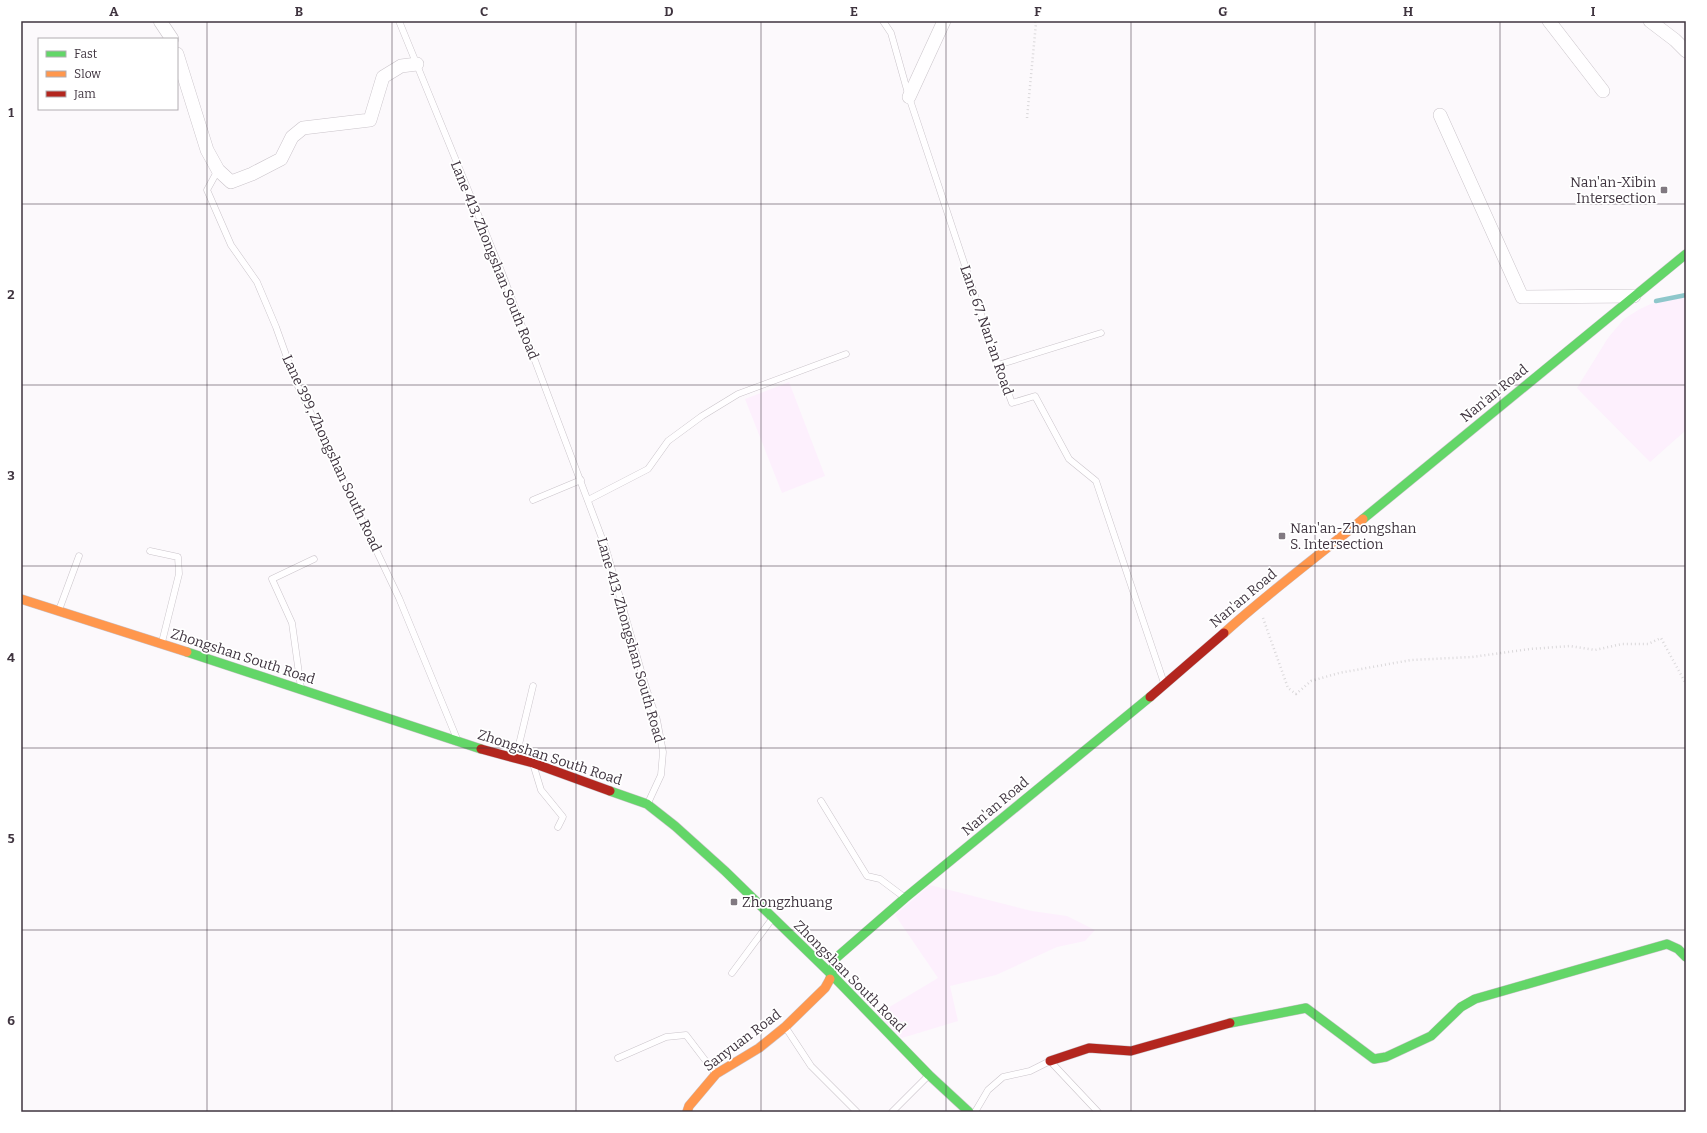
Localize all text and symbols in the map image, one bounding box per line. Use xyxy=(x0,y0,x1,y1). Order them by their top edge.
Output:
text: A xyxy=(109,4,119,19)
text: B xyxy=(295,4,303,19)
text: C xyxy=(480,4,488,19)
text: D xyxy=(664,4,674,19)
text: E xyxy=(850,4,858,19)
text: F xyxy=(1034,4,1042,19)
text: G xyxy=(1218,4,1228,19)
text: H xyxy=(1403,4,1413,19)
text: I xyxy=(1591,4,1596,19)
legend xyxy=(38,38,178,110)
text: Fast xyxy=(74,47,98,61)
text: Slow xyxy=(74,67,101,81)
text: Jam xyxy=(73,87,96,101)
text: 1 xyxy=(8,105,14,120)
street label: Lane 413, Zhongshan South Road xyxy=(447,158,542,362)
place label: Nan'an-Xibin Intersection xyxy=(1570,174,1656,207)
marker: Nan'an-Xibin Intersection xyxy=(1659,185,1669,195)
street label: Lane 67, Nan'an Road xyxy=(956,263,1017,397)
text: 2 xyxy=(7,287,15,302)
street label: Lane 399, Zhongshan South Road xyxy=(278,352,385,554)
street label: Nan'an Road xyxy=(1457,361,1531,426)
text: 3 xyxy=(7,468,15,483)
place label: Nan'an-Zhongshan S. Intersection xyxy=(1290,520,1417,553)
marker: Nan'an-Zhongshan S. Intersection xyxy=(1277,531,1287,541)
street label: Lane 413, Zhongshan South Road xyxy=(593,536,668,745)
street label: Nan'an Road xyxy=(1206,566,1280,631)
street label: Zhongshan South Road xyxy=(168,625,317,688)
text: 4 xyxy=(7,650,15,665)
street label: Zhongshan South Road xyxy=(475,726,624,789)
street label: Nan'an Road xyxy=(958,774,1032,839)
text: 5 xyxy=(7,831,15,846)
place label: Zhongzhuang xyxy=(742,894,833,911)
marker: Zhongzhuang xyxy=(729,897,739,907)
street label: Zhongshan South Road xyxy=(790,917,909,1036)
street label: Sanyuan Road xyxy=(700,1006,784,1075)
text: 6 xyxy=(7,1013,15,1028)

